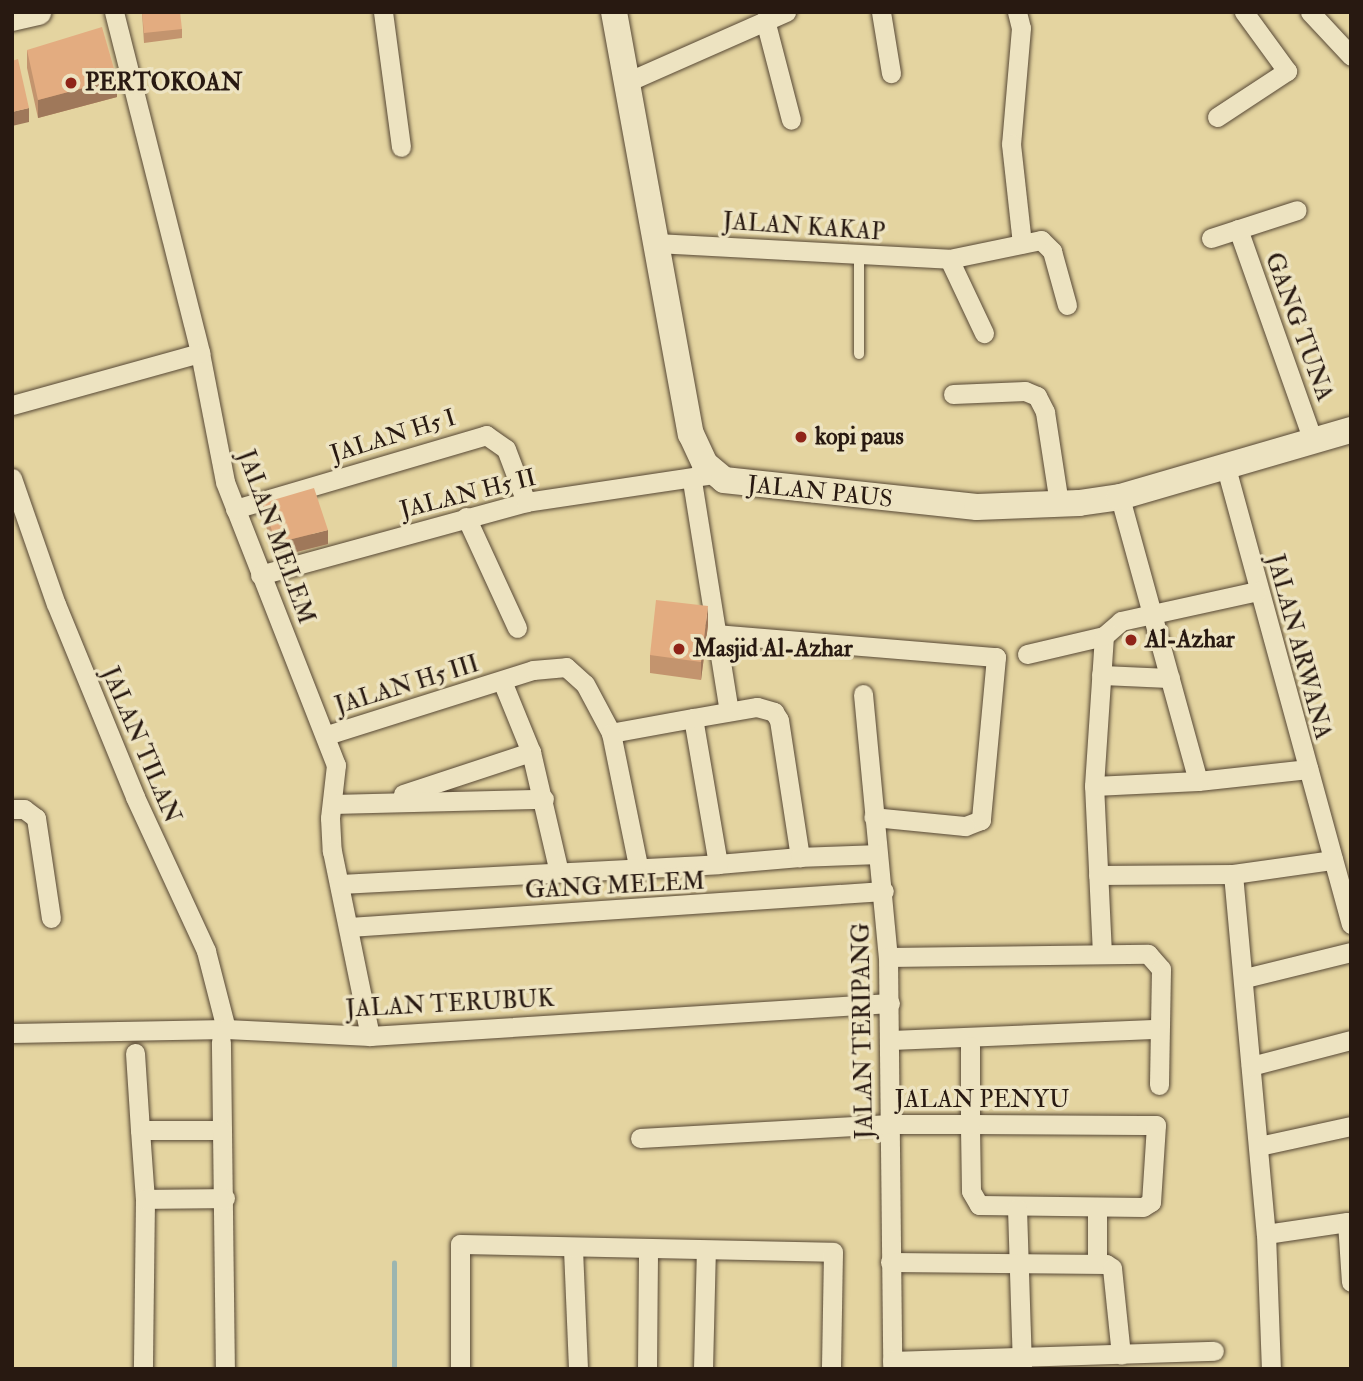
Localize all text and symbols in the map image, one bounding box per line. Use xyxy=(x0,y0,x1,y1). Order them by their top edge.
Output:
place label: PERTOKOAN xyxy=(85,69,242,97)
marker: PERTOKOAN xyxy=(63,75,79,91)
street label: JALAN KAKAP xyxy=(722,207,886,247)
street label: GANG TUNA xyxy=(1259,249,1339,405)
street label: JALAN H5 I xyxy=(327,403,459,469)
place label: kopi paus xyxy=(815,423,904,451)
marker: kopi paus xyxy=(793,429,809,445)
street label: JALAN MELEM xyxy=(231,446,321,628)
street label: JALAN H5 II xyxy=(397,463,539,525)
street label: JALAN PAUS xyxy=(746,470,894,514)
street label: JALAN ARWANA xyxy=(1260,551,1338,743)
place label: Al-Azhar xyxy=(1145,626,1235,654)
marker: Al-Azhar xyxy=(1123,632,1139,648)
place label: Masjid Al-Azhar xyxy=(693,635,853,663)
marker: Masjid Al-Azhar xyxy=(671,641,687,657)
street label: JALAN H5 III xyxy=(332,649,482,721)
street label: JALAN TILAN xyxy=(95,663,187,827)
street label: GANG MELEM xyxy=(524,867,706,905)
street label: JALAN TERIPANG xyxy=(847,923,879,1139)
street label: JALAN TERUBUK xyxy=(345,984,555,1024)
street label: JALAN PENYU xyxy=(895,1086,1069,1114)

